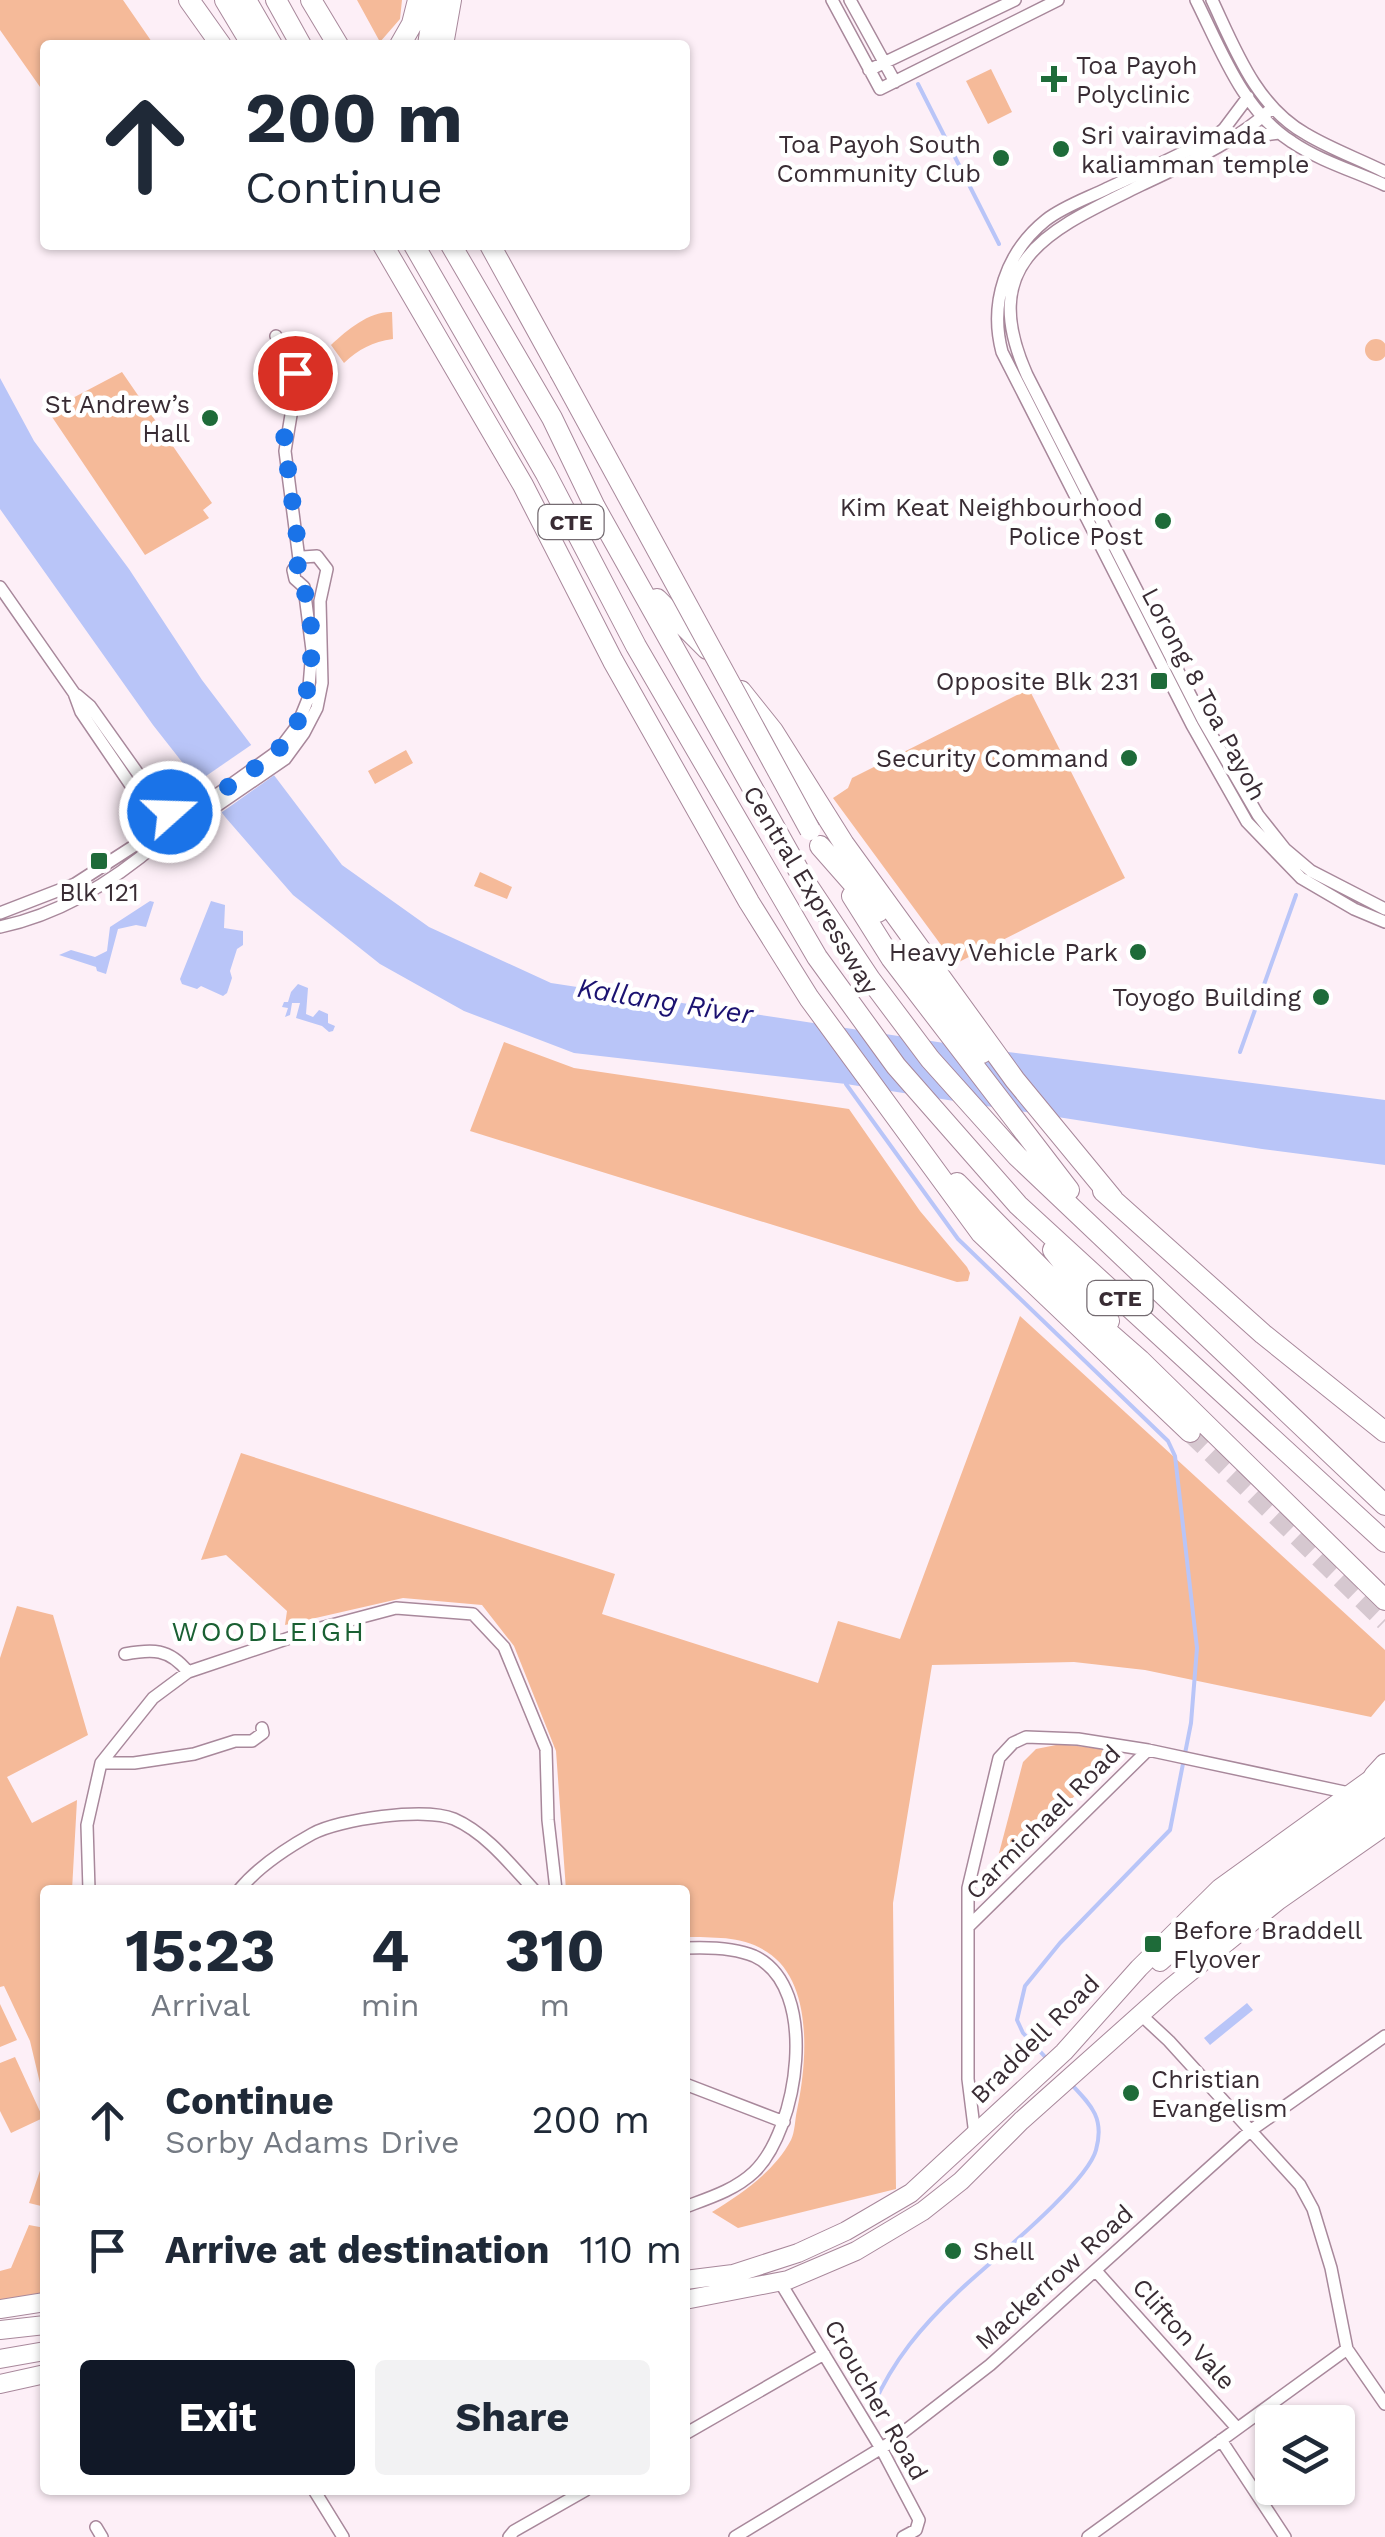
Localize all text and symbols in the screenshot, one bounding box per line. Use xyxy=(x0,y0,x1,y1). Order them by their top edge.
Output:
place label: Toa Payoh Polyclinic xyxy=(1076,51,1198,109)
marker: Toa Payoh Polyclinic xyxy=(1041,66,1067,92)
text: 200 m xyxy=(245,77,463,159)
icon: ahead xyxy=(80,80,210,210)
place label: Sri vairavimada kaliamman temple xyxy=(1081,121,1309,179)
place label: Toa Payoh South Community Club xyxy=(776,130,981,188)
marker: Sri vairavimada kaliamman temple xyxy=(1050,138,1072,160)
marker: Toa Payoh South Community Club xyxy=(990,147,1012,169)
text: Continue xyxy=(245,161,443,214)
pin xyxy=(253,331,338,416)
icon: arrive xyxy=(268,346,323,401)
place label: St Andrew’s Hall xyxy=(45,390,190,448)
marker: St Andrew’s Hall xyxy=(199,407,221,429)
place label: Kim Keat Neighbourhood Police Post xyxy=(840,493,1144,551)
road number: CTE xyxy=(538,505,604,539)
marker: Kim Keat Neighbourhood Police Post xyxy=(1152,510,1174,532)
street label: Lorong 8 Toa Payoh xyxy=(1136,583,1272,805)
place label: Opposite Blk 231 xyxy=(936,667,1139,696)
marker: Opposite Blk 231 xyxy=(1148,670,1170,692)
place label: Security Command xyxy=(876,744,1109,773)
marker: Security Command xyxy=(1118,747,1140,769)
position arrow xyxy=(118,760,222,864)
street label: Central Expressway xyxy=(737,780,885,1000)
marker: Blk 121 xyxy=(88,850,110,872)
place label: Blk 121 xyxy=(59,878,139,907)
place label: Heavy Vehicle Park xyxy=(889,938,1118,967)
marker: Heavy Vehicle Park xyxy=(1127,941,1149,963)
water label: Kallang River xyxy=(575,971,756,1031)
place label: Toyogo Building xyxy=(1112,983,1302,1012)
marker: Toyogo Building xyxy=(1310,986,1332,1008)
road number: CTE xyxy=(1088,1281,1152,1315)
district label: WOODLEIGH xyxy=(172,1615,366,1648)
street label: Carmichael Road xyxy=(960,1739,1126,1905)
text: 15:23 xyxy=(125,1915,276,1986)
text: 4 xyxy=(371,1915,409,1986)
text: 310 xyxy=(505,1915,605,1986)
place label: Before Braddell Flyover xyxy=(1173,1916,1363,1974)
marker: Before Braddell Flyover xyxy=(1142,1933,1164,1955)
street label: Braddell Road xyxy=(965,1969,1105,2109)
text: Arrival xyxy=(150,1986,250,2024)
text: min xyxy=(361,1986,420,2024)
text: m xyxy=(540,1986,570,2024)
place label: Christian Evangelism xyxy=(1151,2065,1287,2123)
text: Continue xyxy=(165,2079,334,2123)
marker: Christian Evangelism xyxy=(1120,2082,1142,2104)
icon: ahead xyxy=(80,2093,135,2148)
text: 200 m xyxy=(531,2098,650,2142)
text: Sorby Adams Drive xyxy=(165,2123,460,2161)
street label: Mackerrow Road xyxy=(969,2199,1139,2355)
icon: arrive xyxy=(80,2223,135,2278)
text: Arrive at destination xyxy=(165,2228,550,2272)
text: 110 m xyxy=(580,2228,682,2272)
place label: Shell xyxy=(973,2237,1035,2266)
marker: Shell xyxy=(942,2240,964,2262)
street label: Clifton Vale xyxy=(1127,2272,1241,2396)
street label: Croucher Road xyxy=(818,2315,934,2485)
button: Exit xyxy=(80,2360,355,2475)
button: Share xyxy=(375,2360,650,2475)
map controls xyxy=(1255,2405,1355,2505)
button: layers xyxy=(1255,2405,1355,2505)

